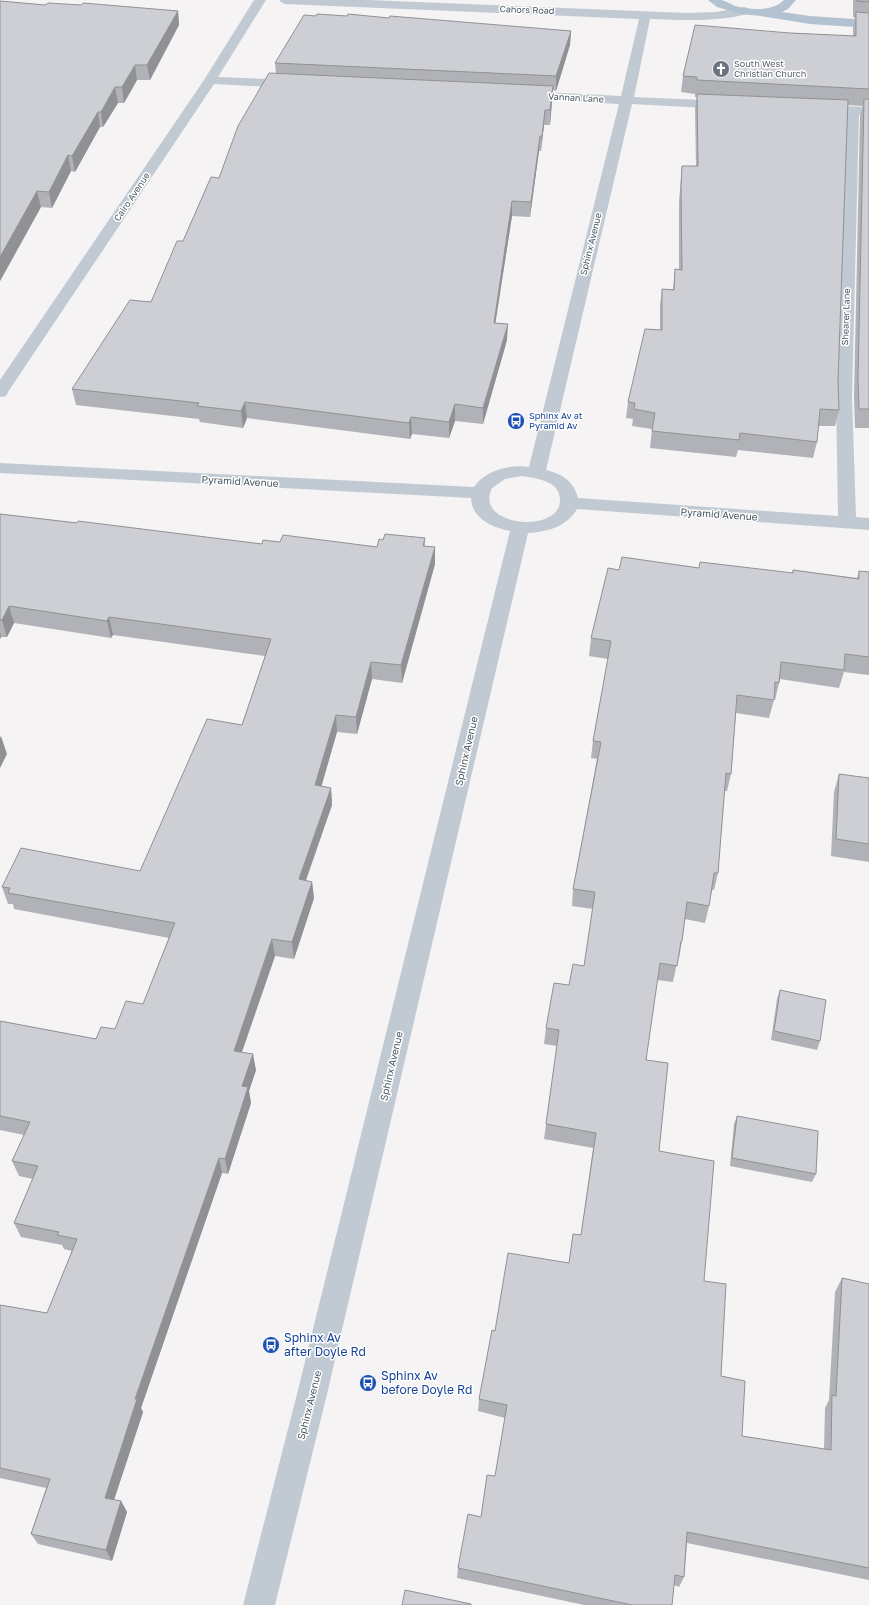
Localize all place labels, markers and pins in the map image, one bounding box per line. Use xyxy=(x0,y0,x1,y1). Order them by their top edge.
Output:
place label: South West Christian Church xyxy=(734,58,806,79)
church icon: South West Christian Church xyxy=(711,59,731,79)
place label: Sphinx Av at Pyramid Av xyxy=(529,410,583,431)
bus stop icon: Sphinx Av at Pyramid Av xyxy=(506,411,526,431)
place label: Sphinx Av after Doyle Rd xyxy=(284,1330,366,1359)
bus stop icon: Sphinx Av after Doyle Rd xyxy=(261,1335,281,1355)
place label: Sphinx Av before Doyle Rd xyxy=(381,1368,472,1397)
bus stop icon: Sphinx Av before Doyle Rd xyxy=(358,1373,378,1393)

